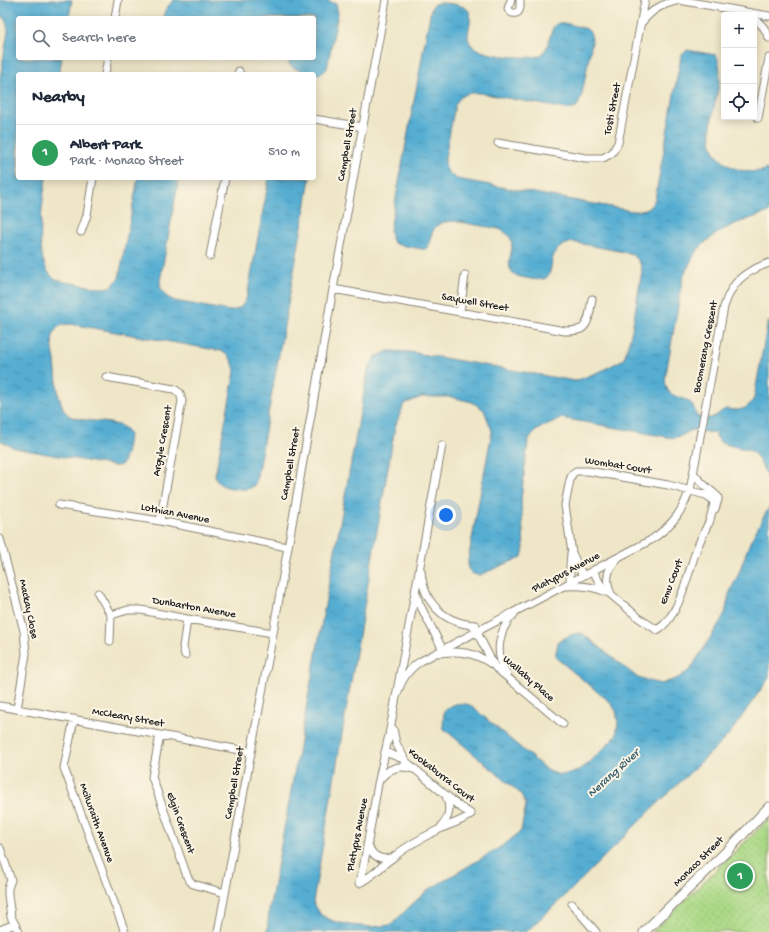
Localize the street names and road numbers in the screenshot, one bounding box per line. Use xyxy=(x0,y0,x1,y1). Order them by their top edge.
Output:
street label: Tosti Street xyxy=(602,80,624,137)
street label: Campbell Street xyxy=(336,106,361,182)
street label: Saywell Street xyxy=(441,291,511,315)
street label: Boomerang Crescent xyxy=(691,299,721,395)
street label: Argyle Crescent xyxy=(151,403,175,477)
street label: Campbell Street xyxy=(279,425,304,501)
street label: Wombat Court xyxy=(584,455,654,477)
street label: Lothian Avenue xyxy=(140,501,211,527)
street label: Platypus Avenue xyxy=(529,550,602,596)
street label: Emu Court xyxy=(658,556,687,606)
street label: Mackay Close xyxy=(16,578,40,640)
street label: Dunbarton Avenue xyxy=(150,595,237,621)
street label: Wallaby Place xyxy=(500,653,556,705)
street label: McCleary Street xyxy=(91,706,166,730)
street label: Campbell Street xyxy=(223,744,248,820)
street label: Kookaburra Court xyxy=(405,746,478,807)
street label: Mcilwraith Avenue xyxy=(76,782,116,864)
street label: Elgin Crescent xyxy=(163,791,197,857)
street label: Platypus Avenue xyxy=(345,797,371,874)
street label: Monaco Street xyxy=(671,833,728,890)

